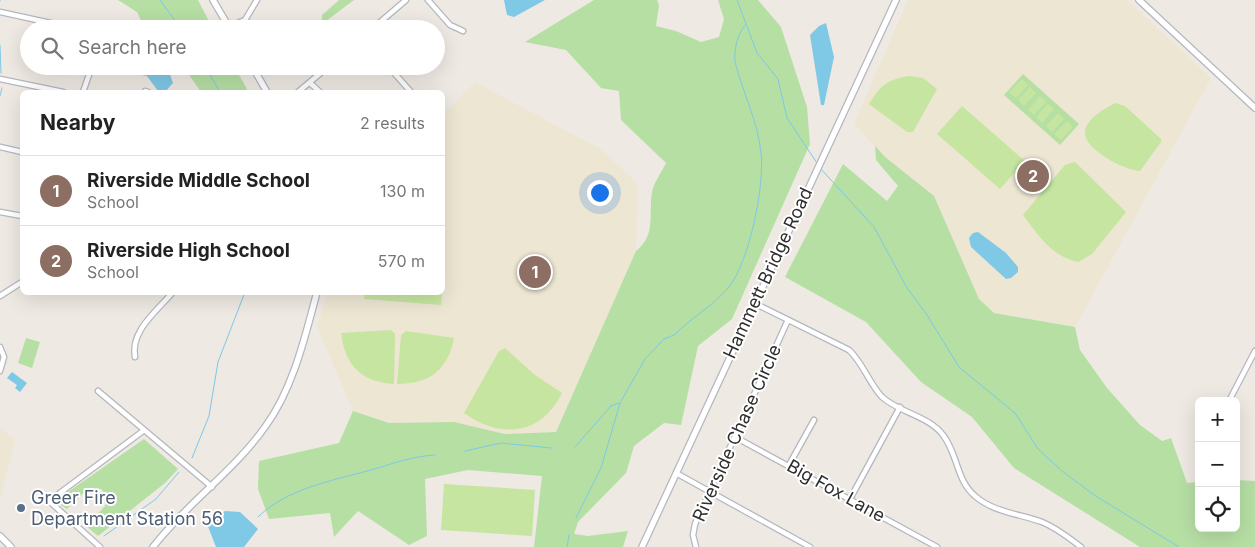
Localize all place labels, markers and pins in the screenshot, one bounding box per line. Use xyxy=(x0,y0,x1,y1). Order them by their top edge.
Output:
pin: 2 xyxy=(1017,157,1049,195)
pin: 1 xyxy=(519,253,551,291)
place label: Greer Fire Department Station 56 xyxy=(31,487,223,529)
marker: Greer Fire Department Station 56 xyxy=(15,502,27,514)

